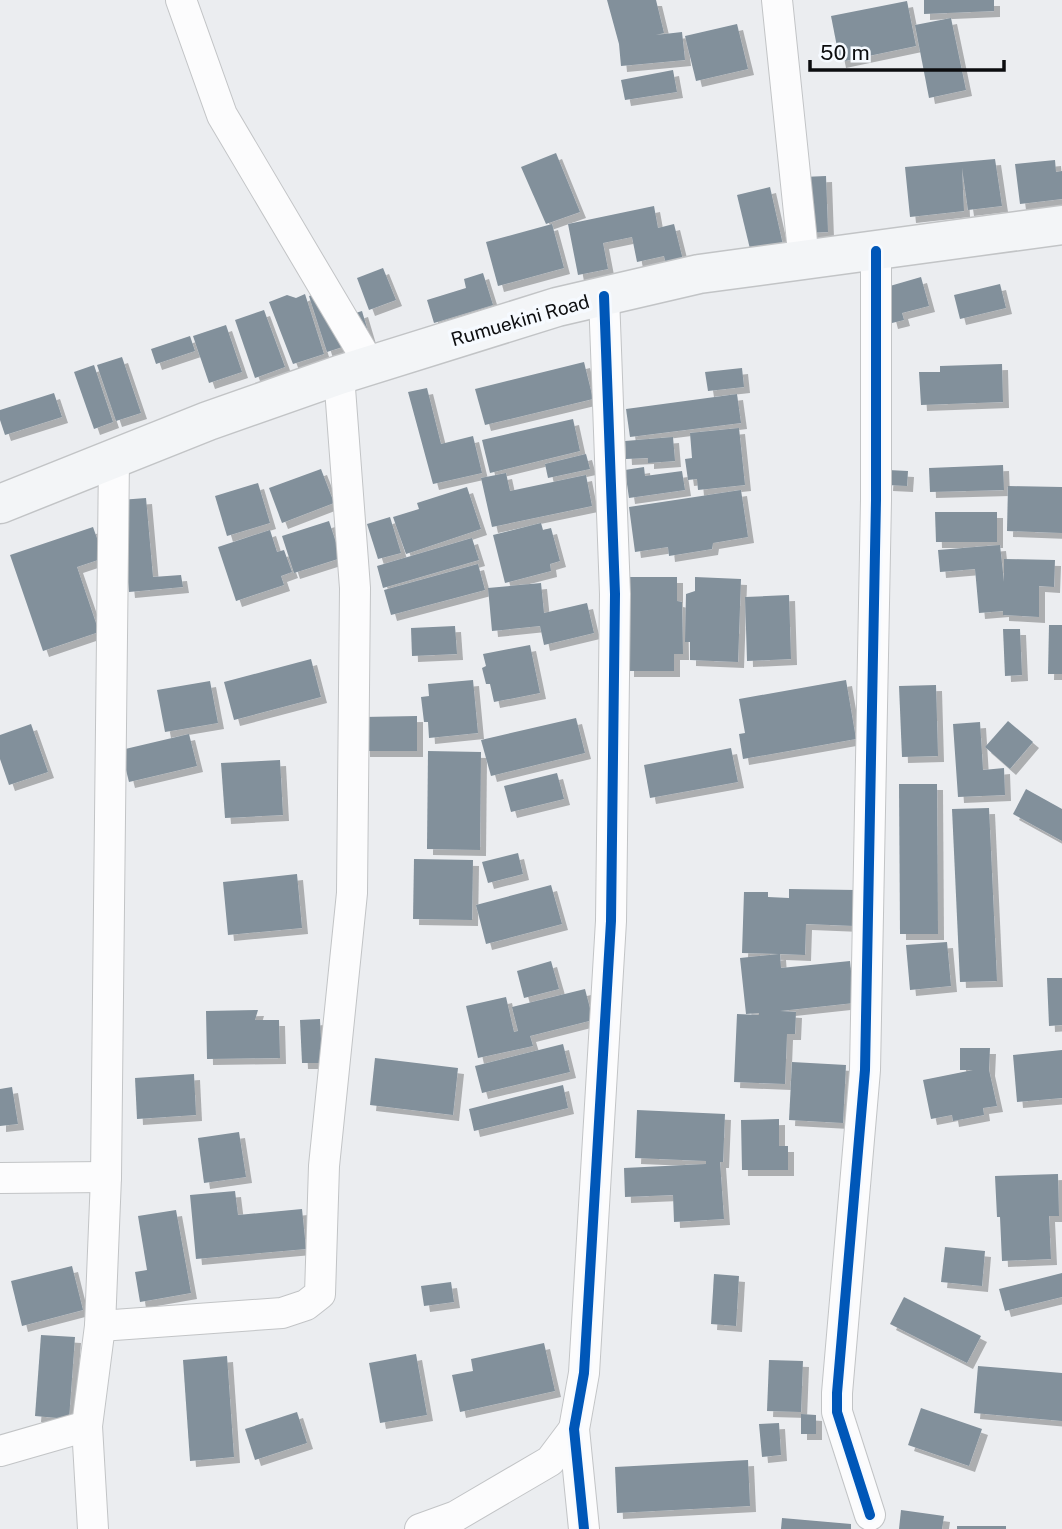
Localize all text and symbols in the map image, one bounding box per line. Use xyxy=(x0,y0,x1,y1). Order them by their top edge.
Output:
scale bar xyxy=(810,28,1004,72)
text: 50 m xyxy=(820,40,870,65)
street label: Rumuekini Road xyxy=(448,290,592,350)

